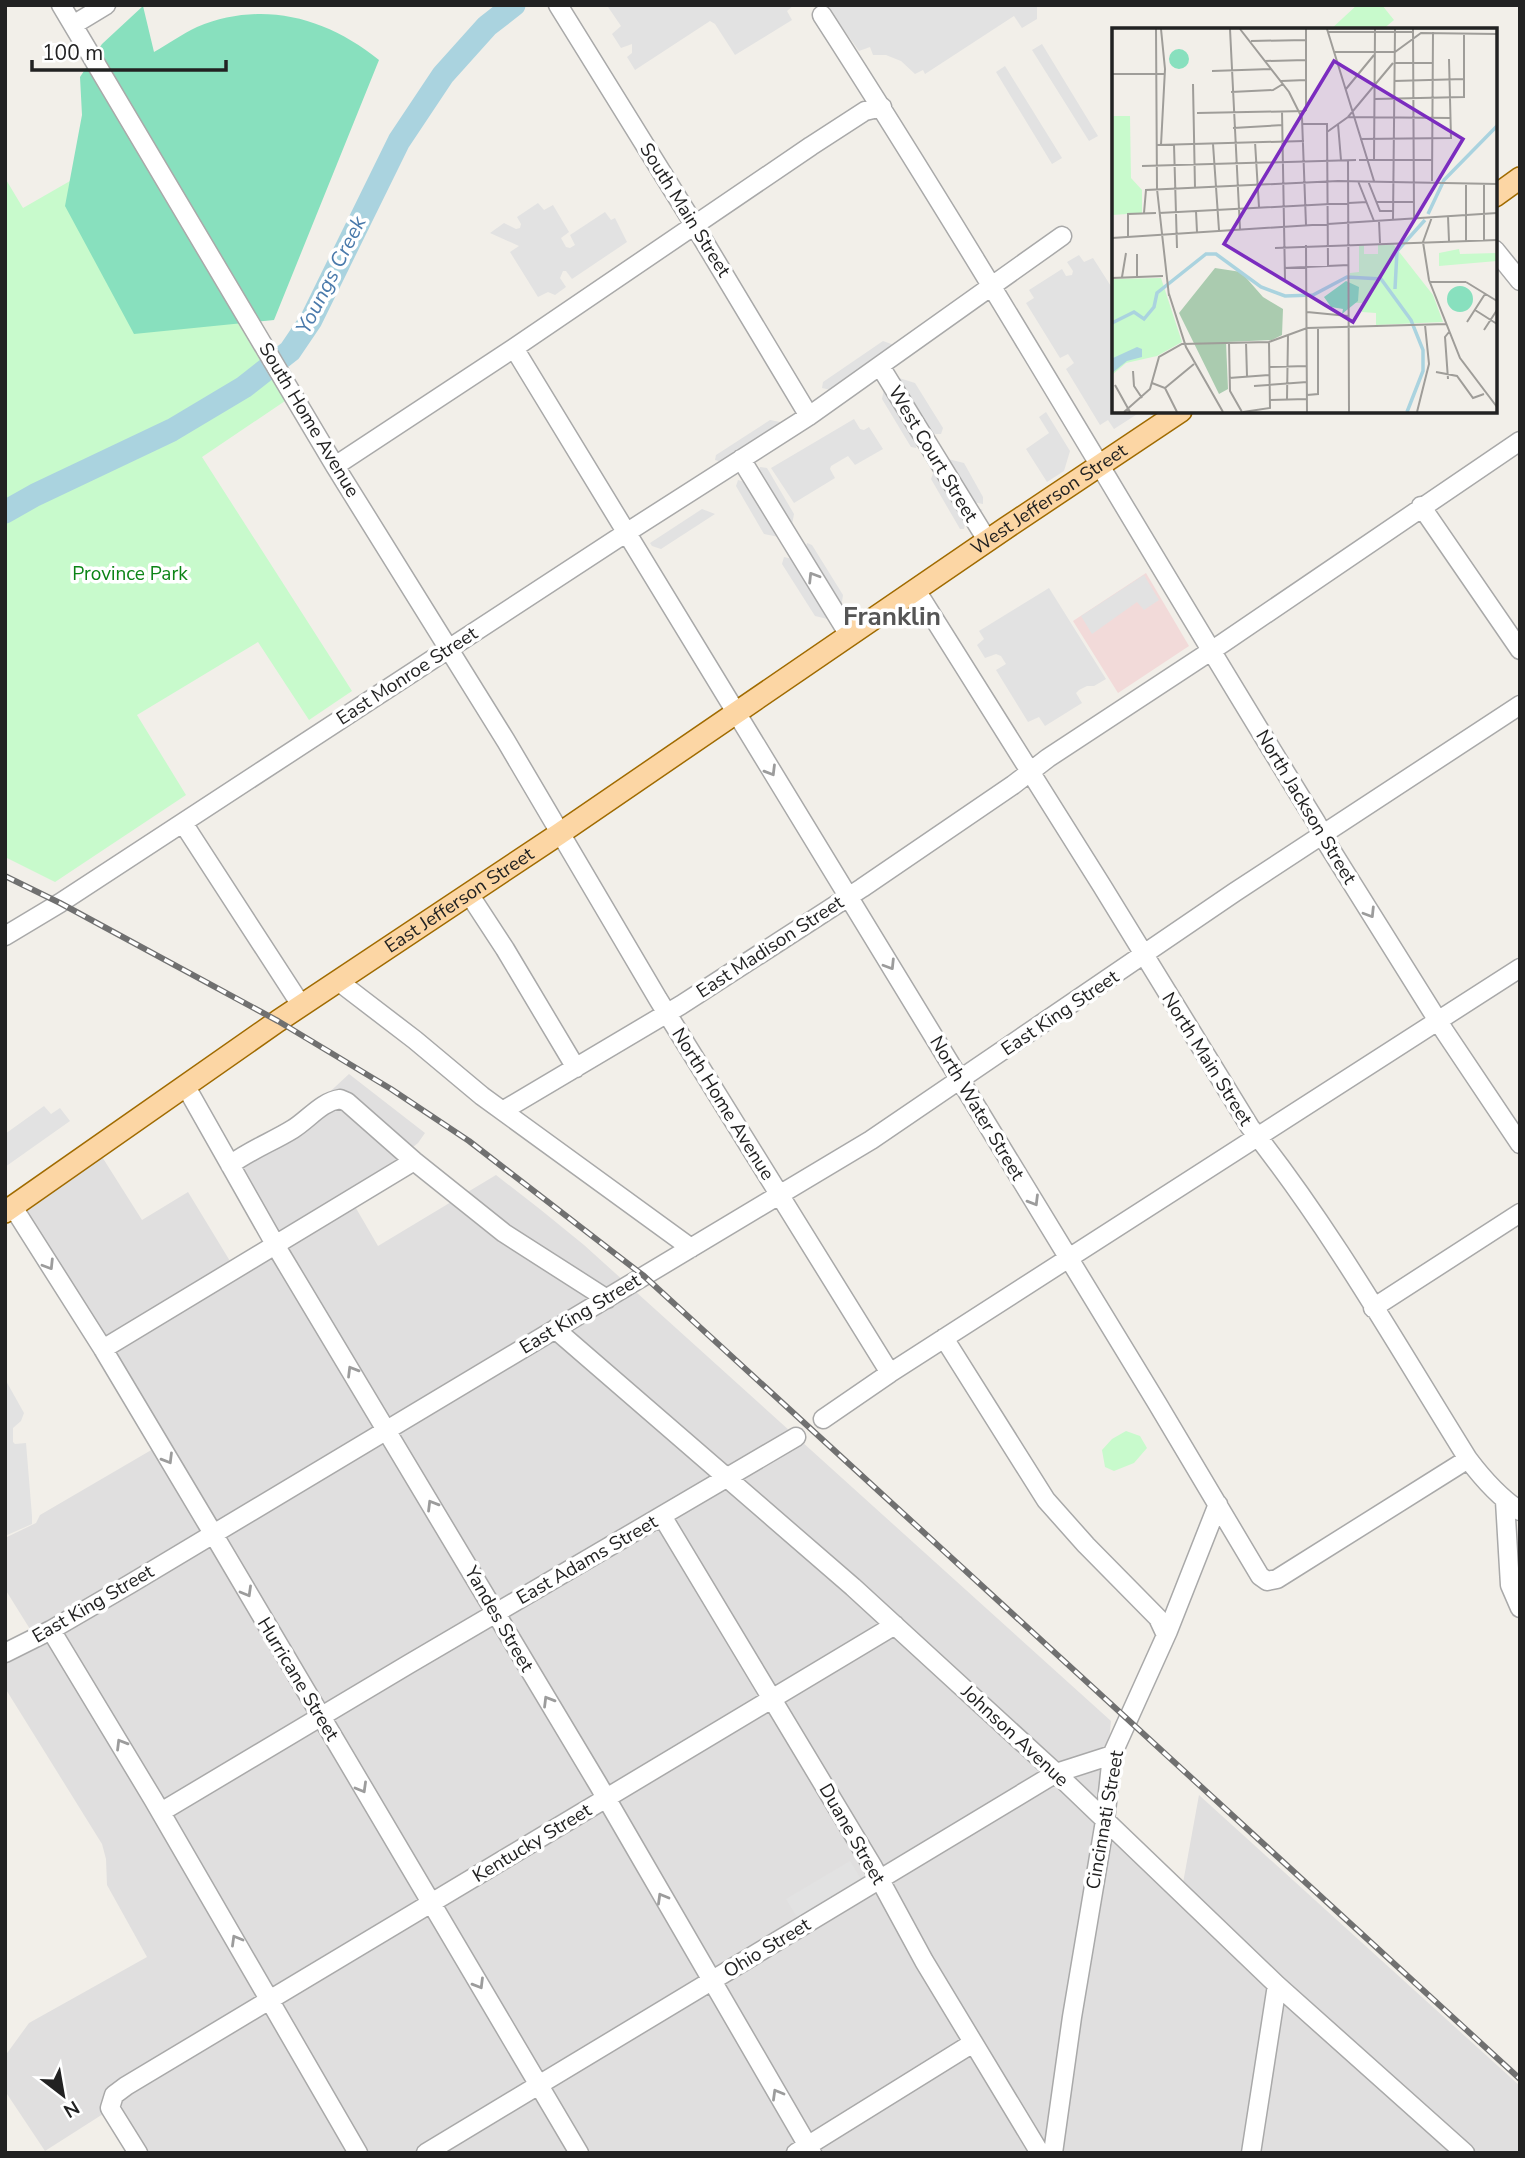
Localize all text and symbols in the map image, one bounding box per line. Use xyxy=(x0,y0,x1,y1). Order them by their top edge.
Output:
scale bar xyxy=(32,28,226,72)
inset map xyxy=(1112,28,1497,413)
text: 100 m xyxy=(42,39,103,67)
street label: South Main Street xyxy=(633,138,737,282)
water label: Youngs Creek xyxy=(289,211,373,339)
street label: South Home Avenue xyxy=(252,338,366,502)
street label: West Court Street xyxy=(882,381,984,527)
street label: West Jefferson Street xyxy=(966,437,1132,561)
park label: Province Park xyxy=(72,561,188,587)
one-way arrow xyxy=(808,572,821,585)
district label: Franklin xyxy=(843,599,941,634)
street label: East Monroe Street xyxy=(331,620,483,731)
street label: North Jackson Street xyxy=(1250,725,1363,889)
one-way arrow xyxy=(763,763,776,776)
street label: East Jefferson Street xyxy=(380,841,539,959)
street label: East Madison Street xyxy=(691,889,849,1004)
one-way arrow xyxy=(1362,905,1375,918)
one-way arrow xyxy=(881,958,894,971)
street label: East King Street xyxy=(996,964,1124,1062)
street label: North Main Street xyxy=(1156,987,1259,1131)
street label: North Home Avenue xyxy=(666,1023,780,1185)
street label: North Water Street xyxy=(924,1031,1031,1185)
one-way arrow xyxy=(1025,1194,1038,1207)
one-way arrow xyxy=(41,1257,54,1270)
street label: East King Street xyxy=(515,1268,645,1360)
one-way arrow xyxy=(348,1365,361,1378)
one-way arrow xyxy=(160,1451,173,1464)
one-way arrow xyxy=(427,1500,440,1513)
street label: East Adams Street xyxy=(512,1509,662,1611)
street label: East King Street xyxy=(27,1558,159,1649)
street label: Yandes Street xyxy=(458,1561,540,1677)
one-way arrow xyxy=(239,1585,252,1597)
street label: Hurricane Street xyxy=(251,1612,345,1746)
street label: Johnson Avenue xyxy=(955,1679,1074,1793)
one-way arrow xyxy=(543,1696,556,1709)
one-way arrow xyxy=(116,1738,129,1751)
street label: Cincinnati Street xyxy=(1080,1748,1130,1892)
street label: Duane Street xyxy=(813,1779,892,1889)
one-way arrow xyxy=(354,1781,367,1793)
street label: Kentucky Street xyxy=(468,1797,597,1889)
one-way arrow xyxy=(657,1892,670,1905)
street label: Ohio Street xyxy=(719,1912,816,1984)
one-way arrow xyxy=(231,1935,244,1947)
one-way arrow xyxy=(470,1976,483,1989)
north arrow xyxy=(28,2060,98,2130)
one-way arrow xyxy=(772,2089,785,2101)
text: N xyxy=(58,2094,84,2124)

